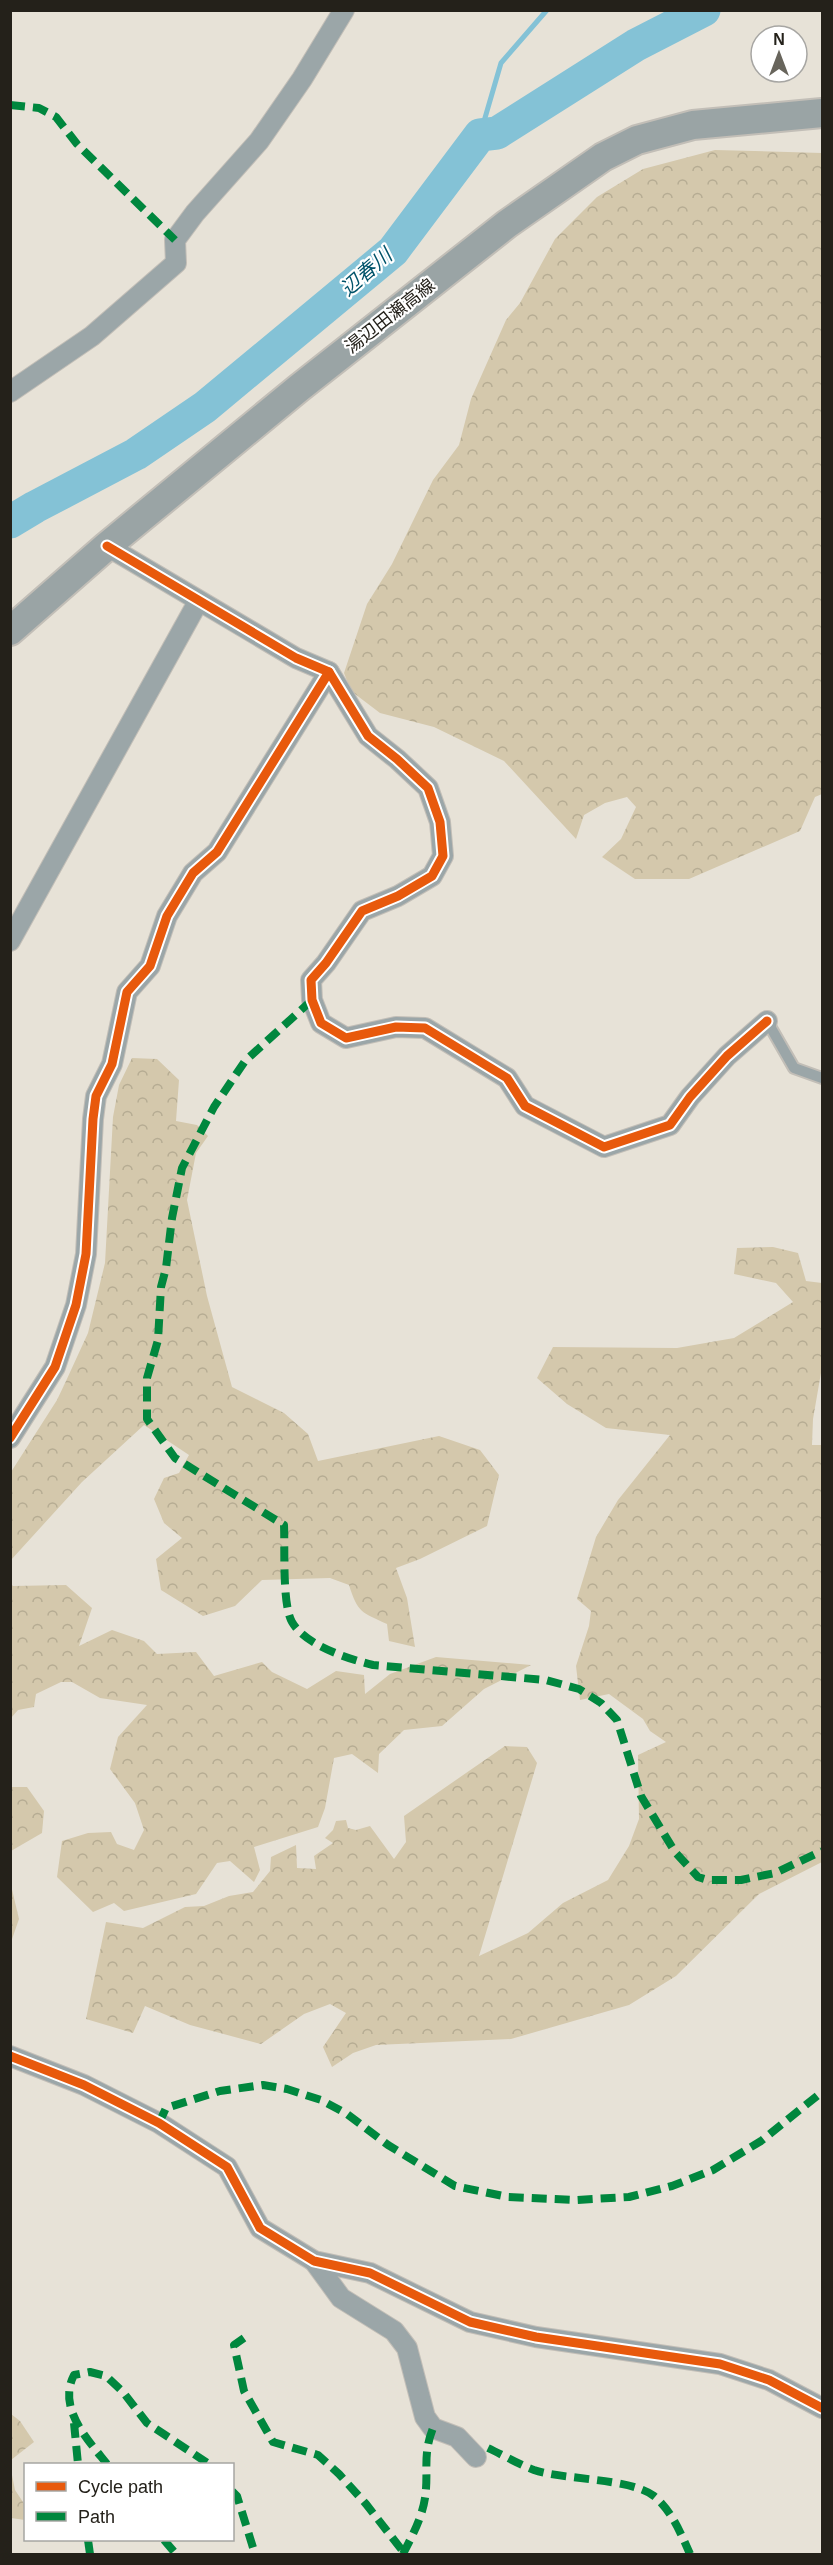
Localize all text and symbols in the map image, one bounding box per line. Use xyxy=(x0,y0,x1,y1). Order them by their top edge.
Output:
north arrow xyxy=(749,24,809,84)
text: N xyxy=(773,31,785,48)
water label: 辺春川 xyxy=(336,243,397,300)
street label: 湯辺田瀬高線 xyxy=(341,275,439,357)
legend xyxy=(24,2463,234,2541)
text: Cycle path xyxy=(78,2477,163,2497)
text: Path xyxy=(78,2507,115,2527)

